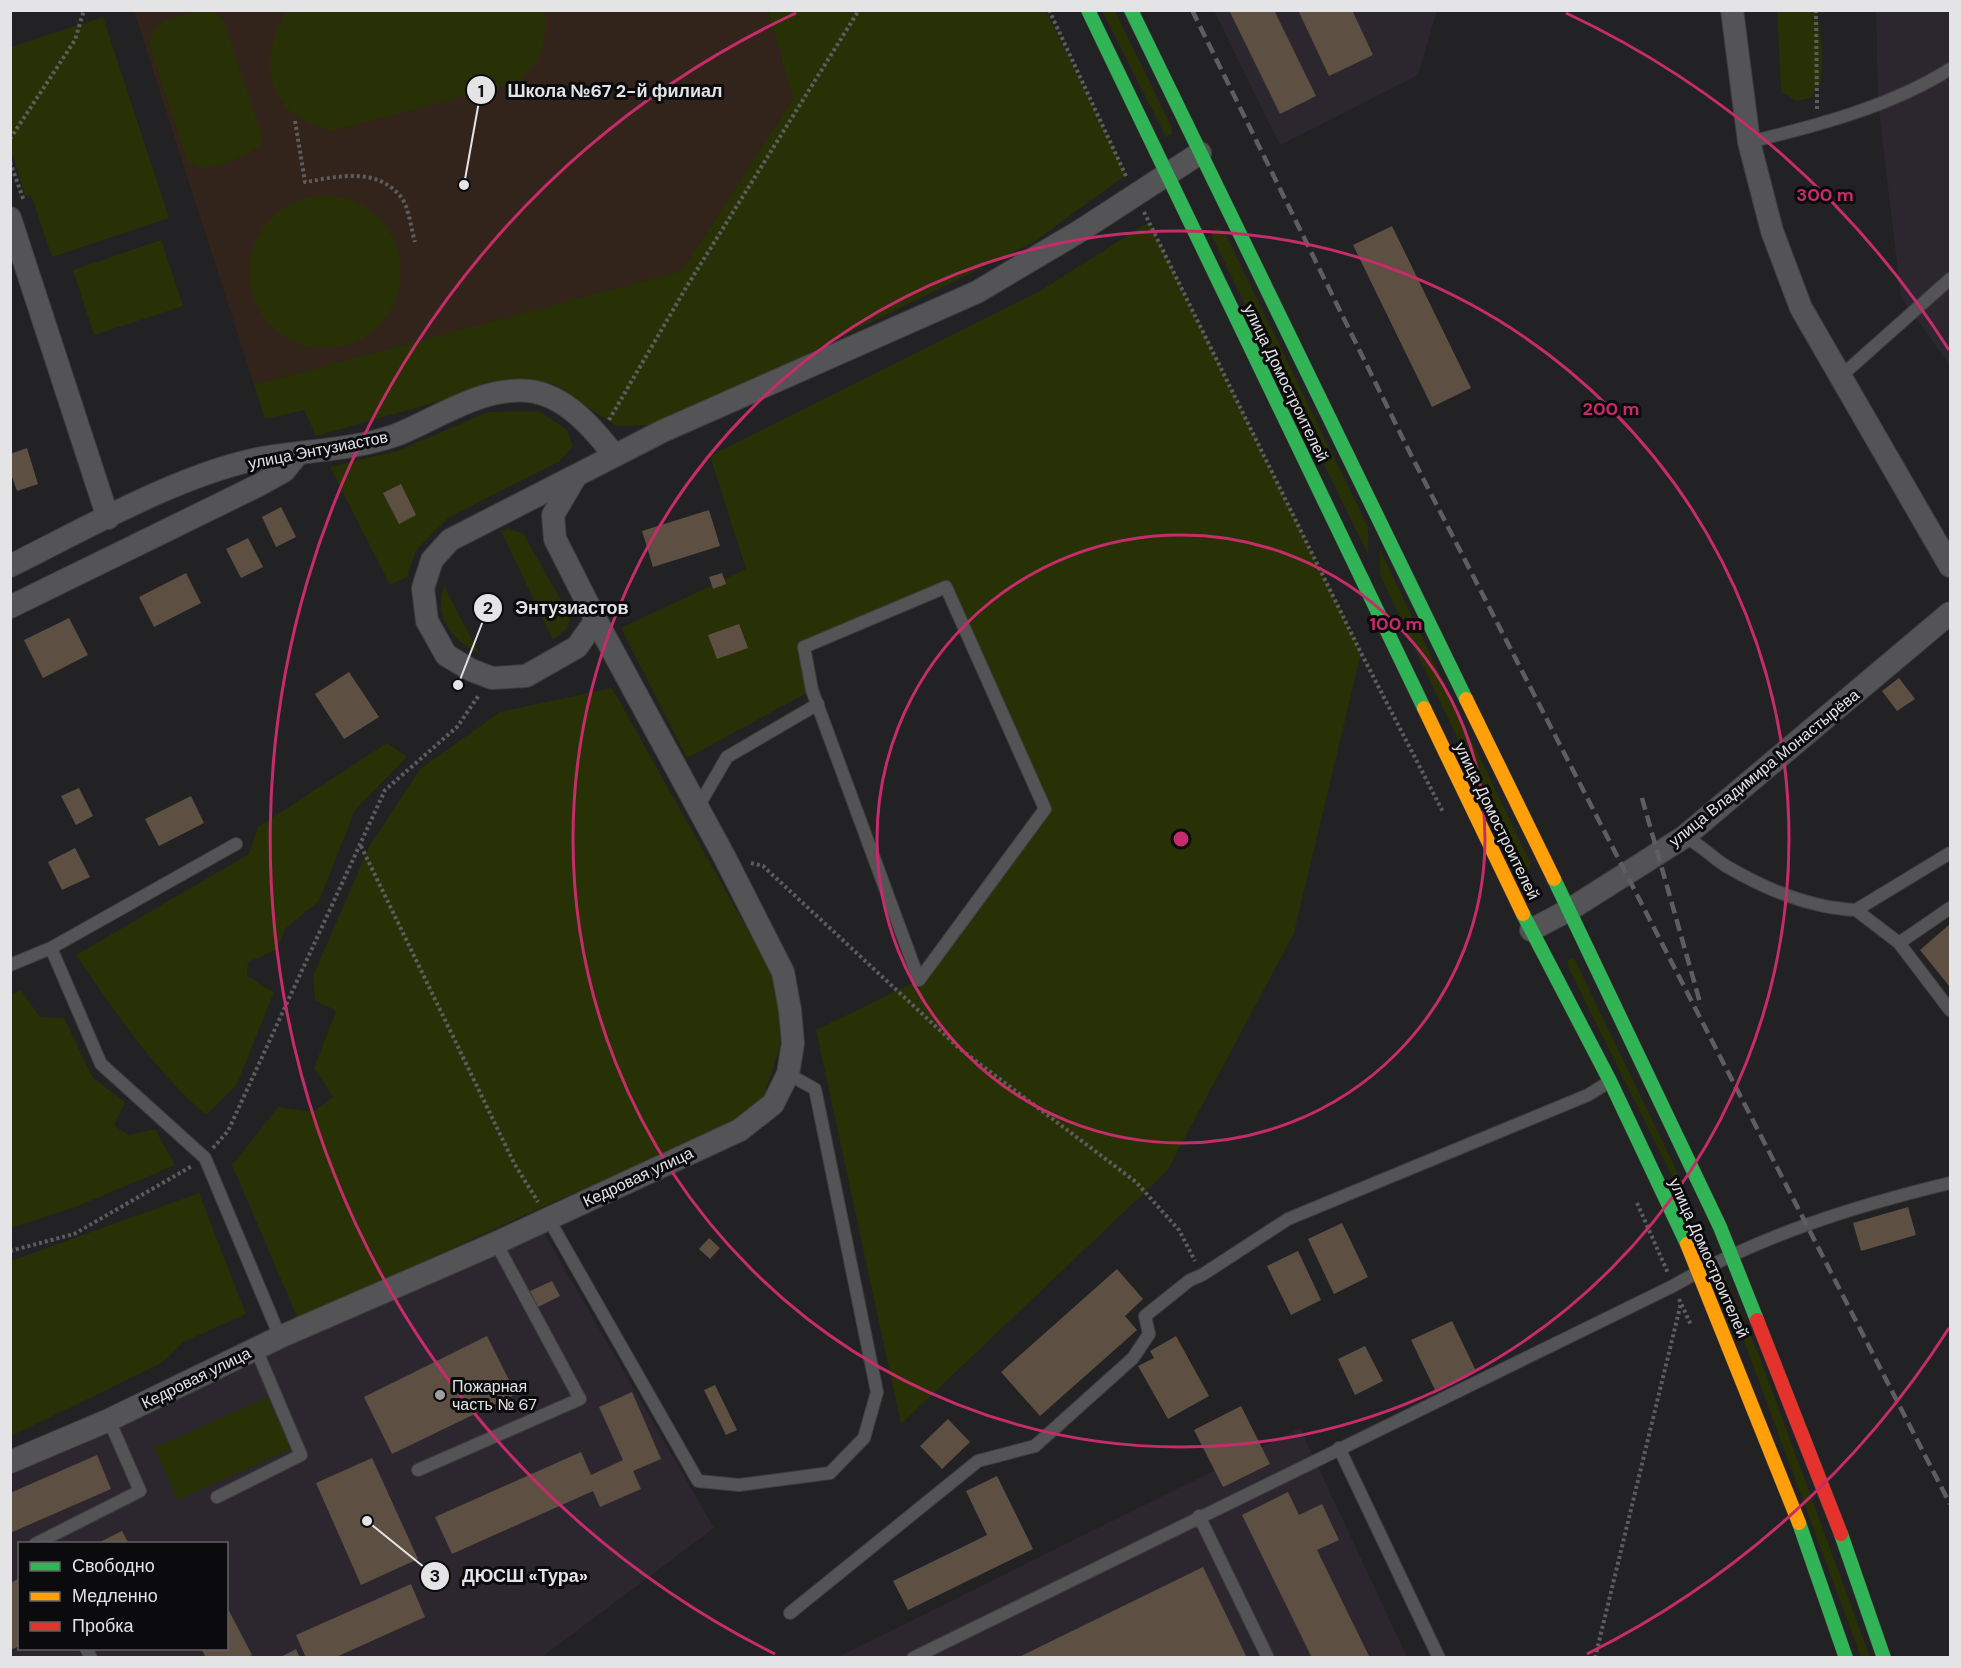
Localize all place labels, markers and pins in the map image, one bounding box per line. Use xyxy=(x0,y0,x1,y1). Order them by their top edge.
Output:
callout: Школа №67 2-й филиал xyxy=(466,72,735,108)
callout: Энтузиастов xyxy=(473,590,641,626)
centre of rings xyxy=(1171,829,1191,849)
place label: Пожарная часть № 67 xyxy=(452,1376,537,1415)
marker: Пожарная часть № 67 xyxy=(433,1388,447,1402)
callout: ДЮСШ «Тура» xyxy=(420,1558,600,1594)

